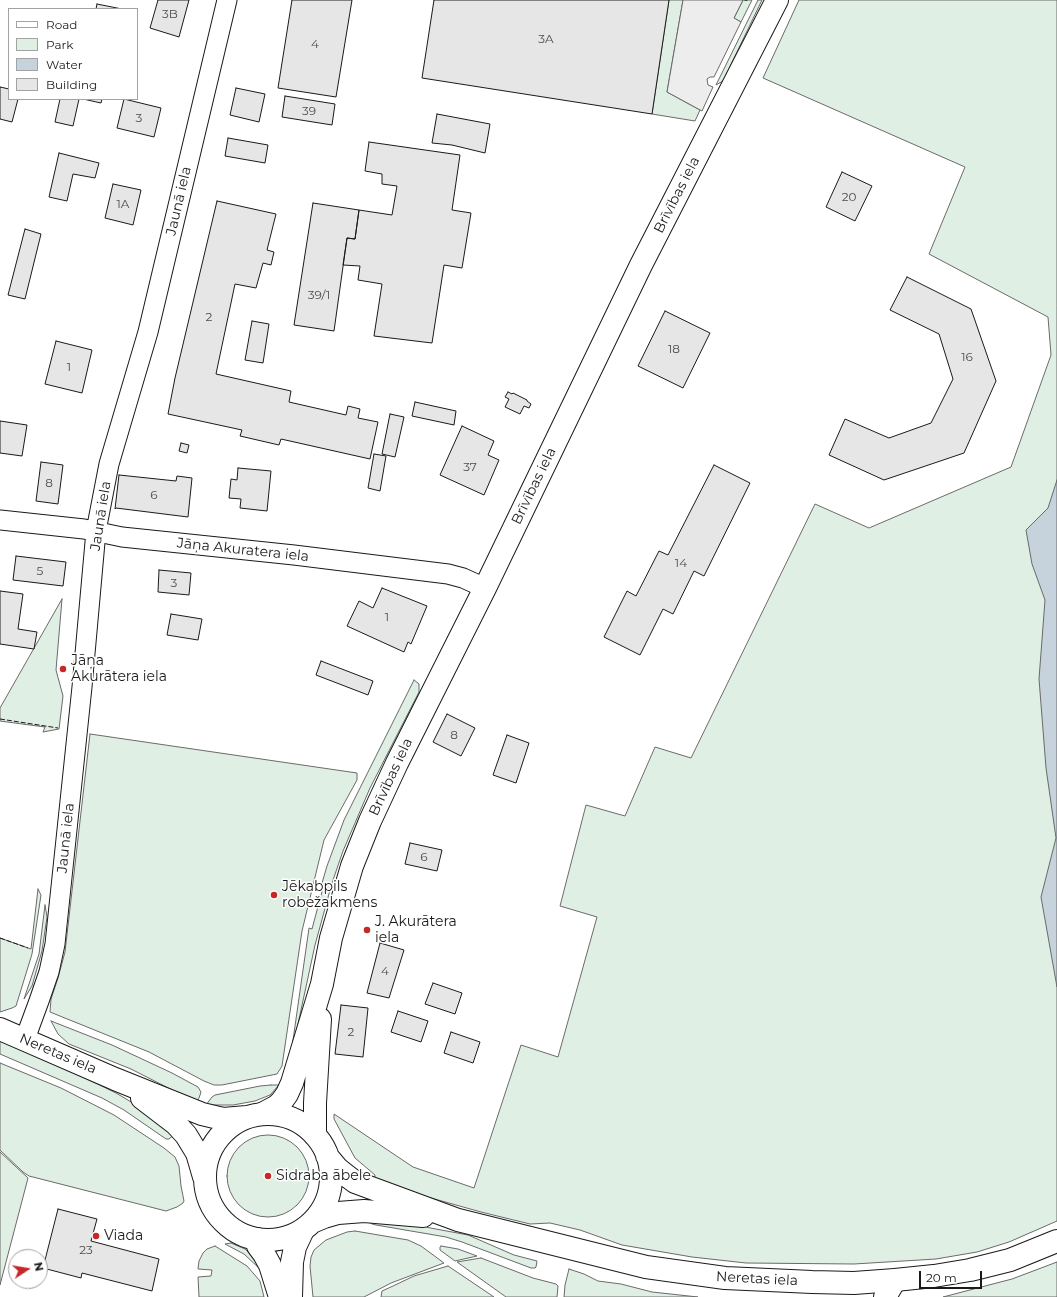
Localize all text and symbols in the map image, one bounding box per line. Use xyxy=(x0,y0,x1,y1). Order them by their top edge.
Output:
house number: 3B xyxy=(162,7,178,21)
legend xyxy=(8,8,138,100)
text: Road xyxy=(46,17,77,32)
house number: 3A xyxy=(538,32,554,46)
text: Park xyxy=(46,37,73,52)
house number: 4 xyxy=(311,37,319,51)
text: Water xyxy=(46,57,82,72)
text: Building xyxy=(46,77,97,92)
house number: 39 xyxy=(302,104,316,118)
house number: 3 xyxy=(136,111,142,125)
street label: Brīvības iela xyxy=(651,154,703,236)
street label: Jaunā iela xyxy=(163,165,195,237)
house number: 20 xyxy=(842,190,856,204)
house number: 1A xyxy=(117,197,129,211)
house number: 39/1 xyxy=(308,288,330,302)
house number: 2 xyxy=(206,310,212,324)
house number: 18 xyxy=(668,342,680,356)
house number: 16 xyxy=(961,350,973,364)
house number: 1 xyxy=(67,360,71,374)
street label: Brīvības iela xyxy=(508,445,560,527)
house number: 37 xyxy=(463,460,477,474)
house number: 8 xyxy=(45,476,53,490)
street label: Jaunā iela xyxy=(87,480,115,552)
house number: 6 xyxy=(150,488,158,502)
street label: Jāņa Akuratera iela xyxy=(176,535,310,565)
house number: 14 xyxy=(675,556,687,570)
house number: 5 xyxy=(37,564,43,578)
house number: 3 xyxy=(171,576,177,590)
house number: 1 xyxy=(385,610,389,624)
place label: Jāņa Akurātera iela xyxy=(71,653,167,686)
marker: Jāņa Akurātera iela xyxy=(58,664,68,674)
house number: 8 xyxy=(450,728,458,742)
street label: Brīvības iela xyxy=(366,736,416,818)
street label: Jaunā iela xyxy=(54,802,78,874)
house number: 6 xyxy=(420,850,428,864)
place label: Jēkabpils robežakmens xyxy=(282,879,377,912)
marker: Jēkabpils robežakmens xyxy=(269,890,279,900)
place label: J. Akurātera iela xyxy=(375,914,457,946)
marker: J. Akurātera iela xyxy=(362,925,372,935)
house number: 4 xyxy=(381,964,389,978)
house number: 2 xyxy=(348,1025,354,1039)
street label: Neretas iela xyxy=(17,1030,99,1078)
place label: Sidraba ābele xyxy=(276,1168,371,1184)
marker: Sidraba ābele xyxy=(263,1171,273,1181)
place label: Viada xyxy=(104,1228,143,1244)
marker: Viada xyxy=(91,1231,101,1241)
house number: 23 xyxy=(79,1243,93,1257)
north arrow xyxy=(8,1249,48,1289)
text: N xyxy=(31,1261,47,1273)
scale bar xyxy=(921,1263,984,1289)
street label: Neretas iela xyxy=(716,1268,798,1290)
text: 20 m xyxy=(926,1270,957,1285)

